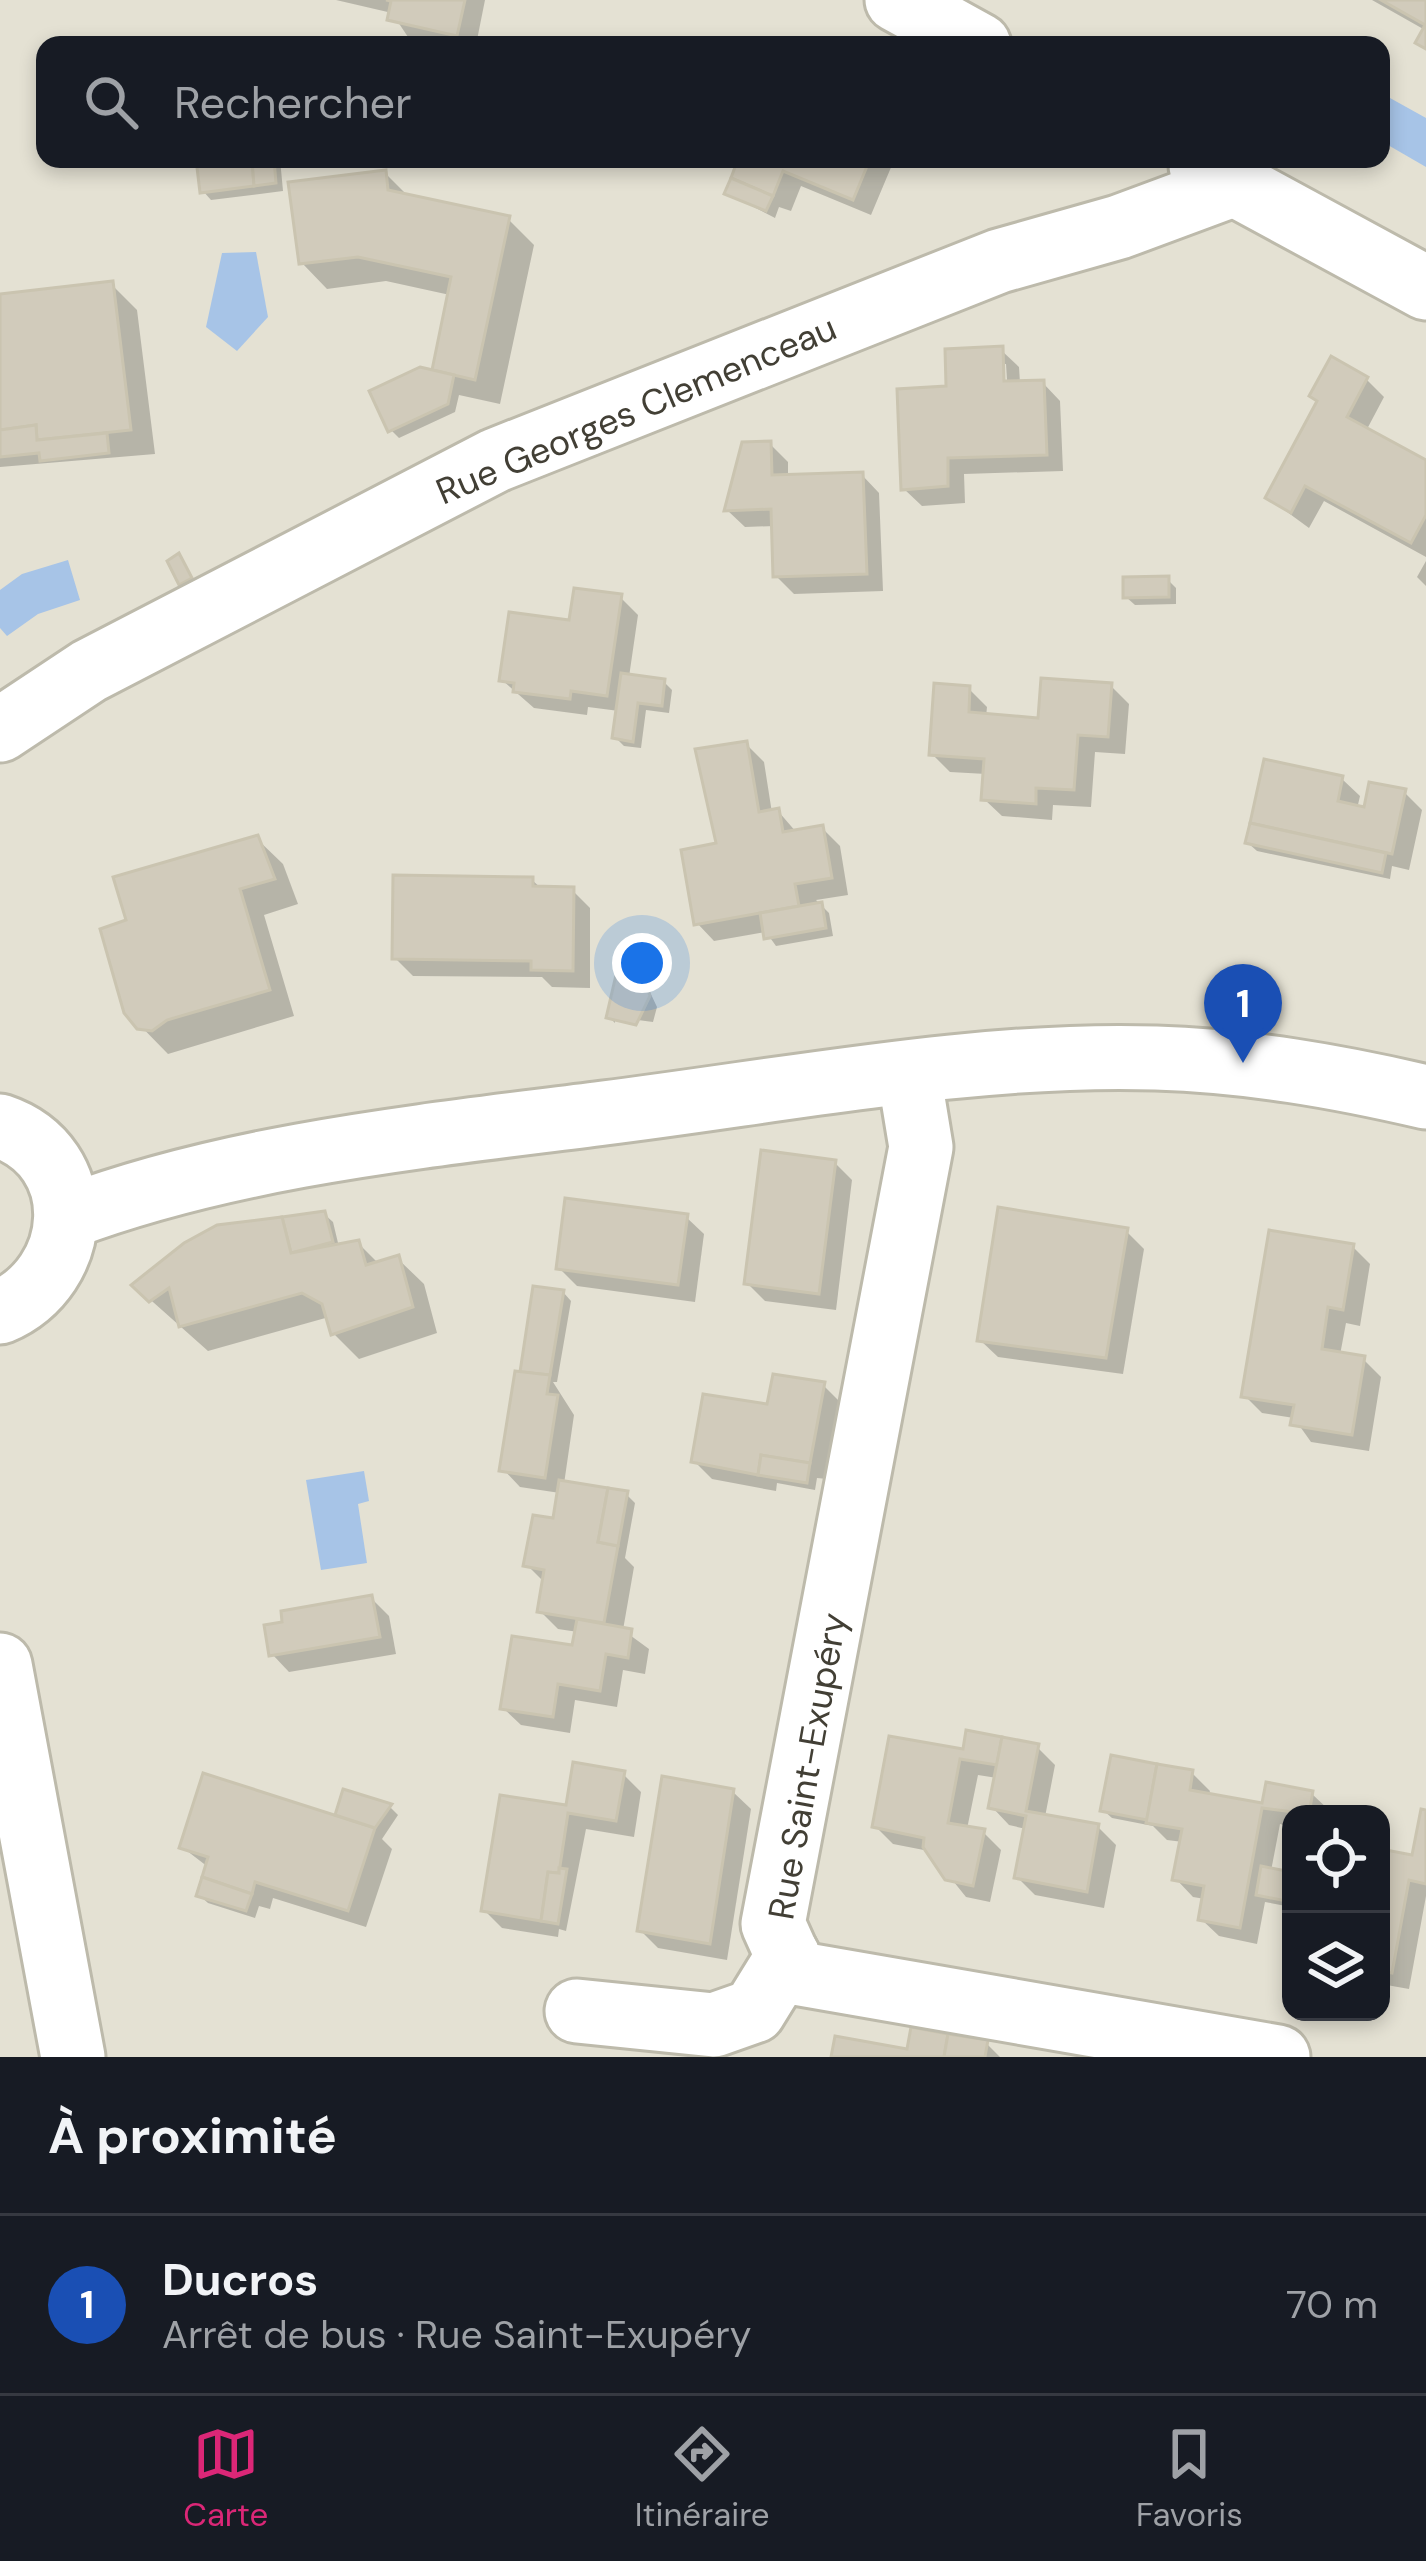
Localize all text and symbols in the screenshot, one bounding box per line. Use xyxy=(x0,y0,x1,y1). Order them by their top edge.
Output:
search box xyxy=(36,36,1390,168)
icon: search xyxy=(78,69,144,135)
text: Rechercher xyxy=(174,73,412,132)
street label: Rue Georges Clemenceau xyxy=(429,304,843,515)
your location xyxy=(612,933,672,993)
pin: 1 xyxy=(1204,964,1282,1063)
street label: Rue Saint-Exupéry xyxy=(757,1609,858,1923)
map controls xyxy=(1282,1805,1390,2021)
button: locate xyxy=(1282,1805,1390,1913)
button: layers xyxy=(1282,1913,1390,2021)
text: À proximité xyxy=(48,2102,337,2169)
text: Ducros xyxy=(162,2250,318,2309)
text: 1 xyxy=(80,2279,94,2330)
text: 70 m xyxy=(1286,2279,1378,2330)
text: Arrêt de bus · Rue Saint-Exupéry xyxy=(162,2309,751,2360)
tab: Carte xyxy=(183,2421,268,2536)
tab: Itinéraire xyxy=(635,2421,770,2536)
tab: Favoris xyxy=(1136,2421,1243,2536)

